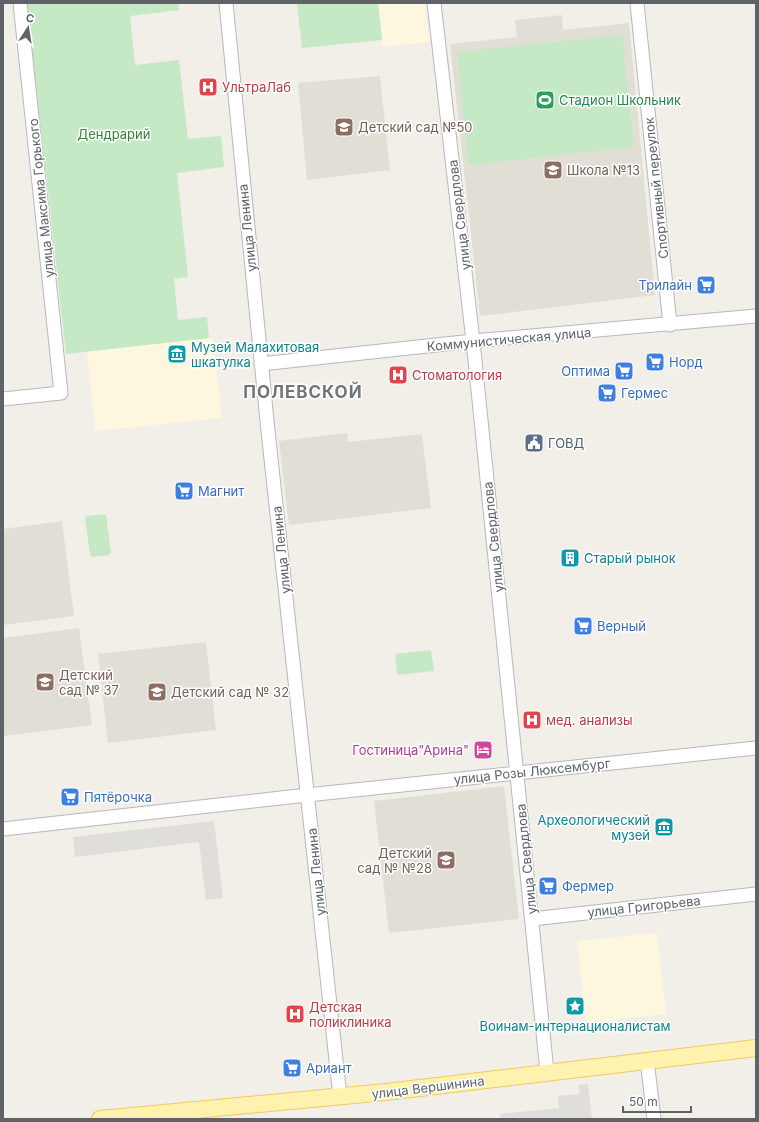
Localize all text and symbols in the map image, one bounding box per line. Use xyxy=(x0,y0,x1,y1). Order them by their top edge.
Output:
north arrow xyxy=(8,8,48,48)
text: С xyxy=(25,11,36,26)
hospital icon: УльтраЛаб xyxy=(197,76,219,98)
place label: УльтраЛаб xyxy=(222,79,291,95)
sports icon: Стадион Школьник xyxy=(534,89,556,111)
place label: Стадион Школьник xyxy=(559,92,681,108)
school or university icon: Детский сад №50 xyxy=(333,116,355,138)
street label: Спортивный переулок xyxy=(641,116,671,260)
street label: улица Максима Горького xyxy=(25,118,57,278)
place label: Детский сад №50 xyxy=(358,119,473,135)
park label: Дендрарий xyxy=(78,126,150,142)
street label: улица Свердлова xyxy=(444,159,474,271)
school or university icon: Школа №13 xyxy=(542,159,564,181)
place label: Школа №13 xyxy=(567,162,640,178)
street label: улица Ленина xyxy=(234,183,260,273)
supermarket icon: Трилайн xyxy=(695,274,717,296)
place label: Трилайн xyxy=(639,277,692,293)
street label: Коммунистическая улица xyxy=(426,324,592,354)
place label: Музей Малахитовая шкатулка xyxy=(191,339,319,370)
museum icon: Музей Малахитовая шкатулка xyxy=(166,343,188,365)
supermarket icon: Норд xyxy=(644,351,666,373)
place label: Норд xyxy=(669,354,703,370)
supermarket icon: Оптима xyxy=(613,360,635,382)
place label: Оптима xyxy=(561,363,610,379)
hospital icon: Стоматология xyxy=(387,364,409,386)
place label: Стоматология xyxy=(412,367,502,383)
district label: ПОЛЕВСКОЙ xyxy=(243,381,363,402)
supermarket icon: Гермес xyxy=(596,382,618,404)
place label: Гермес xyxy=(621,385,668,401)
public building icon: ГОВД xyxy=(523,432,545,454)
place label: ГОВД xyxy=(548,435,585,451)
supermarket icon: Магнит xyxy=(173,480,195,502)
street label: улица Свердлова xyxy=(479,481,507,593)
place label: Магнит xyxy=(198,483,244,499)
street label: улица Ленина xyxy=(268,505,294,595)
building icon: Старый рынок xyxy=(559,547,581,569)
place label: Старый рынок xyxy=(584,550,676,566)
supermarket icon: Верный xyxy=(572,615,594,637)
place label: Верный xyxy=(597,618,646,634)
place label: Детский сад № 37 xyxy=(59,667,119,698)
school or university icon: Детский сад № 37 xyxy=(34,671,56,693)
school or university icon: Детский сад № 32 xyxy=(146,681,168,703)
place label: Детский сад № 32 xyxy=(171,684,289,700)
hospital icon: мед. анализы xyxy=(521,709,543,731)
place label: мед. анализы xyxy=(546,712,633,728)
hotel icon: Гостиница"Арина" xyxy=(472,739,494,761)
place label: Гостиница"Арина" xyxy=(352,742,469,758)
street label: улица Розы Люксембург xyxy=(453,755,611,787)
supermarket icon: Пятёрочка xyxy=(59,786,81,808)
place label: Пятёрочка xyxy=(84,789,152,805)
street label: улица Свердлова xyxy=(512,803,540,915)
place label: Археологический музей xyxy=(537,812,650,843)
museum icon: Археологический музей xyxy=(653,816,675,838)
street label: улица Ленина xyxy=(303,827,329,917)
place label: Детский сад № №28 xyxy=(357,845,432,876)
school or university icon: Детский сад № №28 xyxy=(435,849,457,871)
supermarket icon: Фермер xyxy=(537,875,559,897)
place label: Фермер xyxy=(562,878,614,894)
street label: улица Григорьева xyxy=(587,892,701,920)
place icon: Воинам-интернационалистам xyxy=(564,995,586,1017)
place label: Детская поликлиника xyxy=(309,999,392,1030)
hospital icon: Детская поликлиника xyxy=(284,1003,306,1025)
place label: Воинам-интернационалистам xyxy=(480,1018,670,1034)
supermarket icon: Ариант xyxy=(281,1057,303,1079)
place label: Ариант xyxy=(306,1060,352,1076)
street label: улица Вершинина xyxy=(371,1072,485,1102)
scale bar xyxy=(623,1088,691,1114)
text: 50 m xyxy=(629,1094,658,1109)

